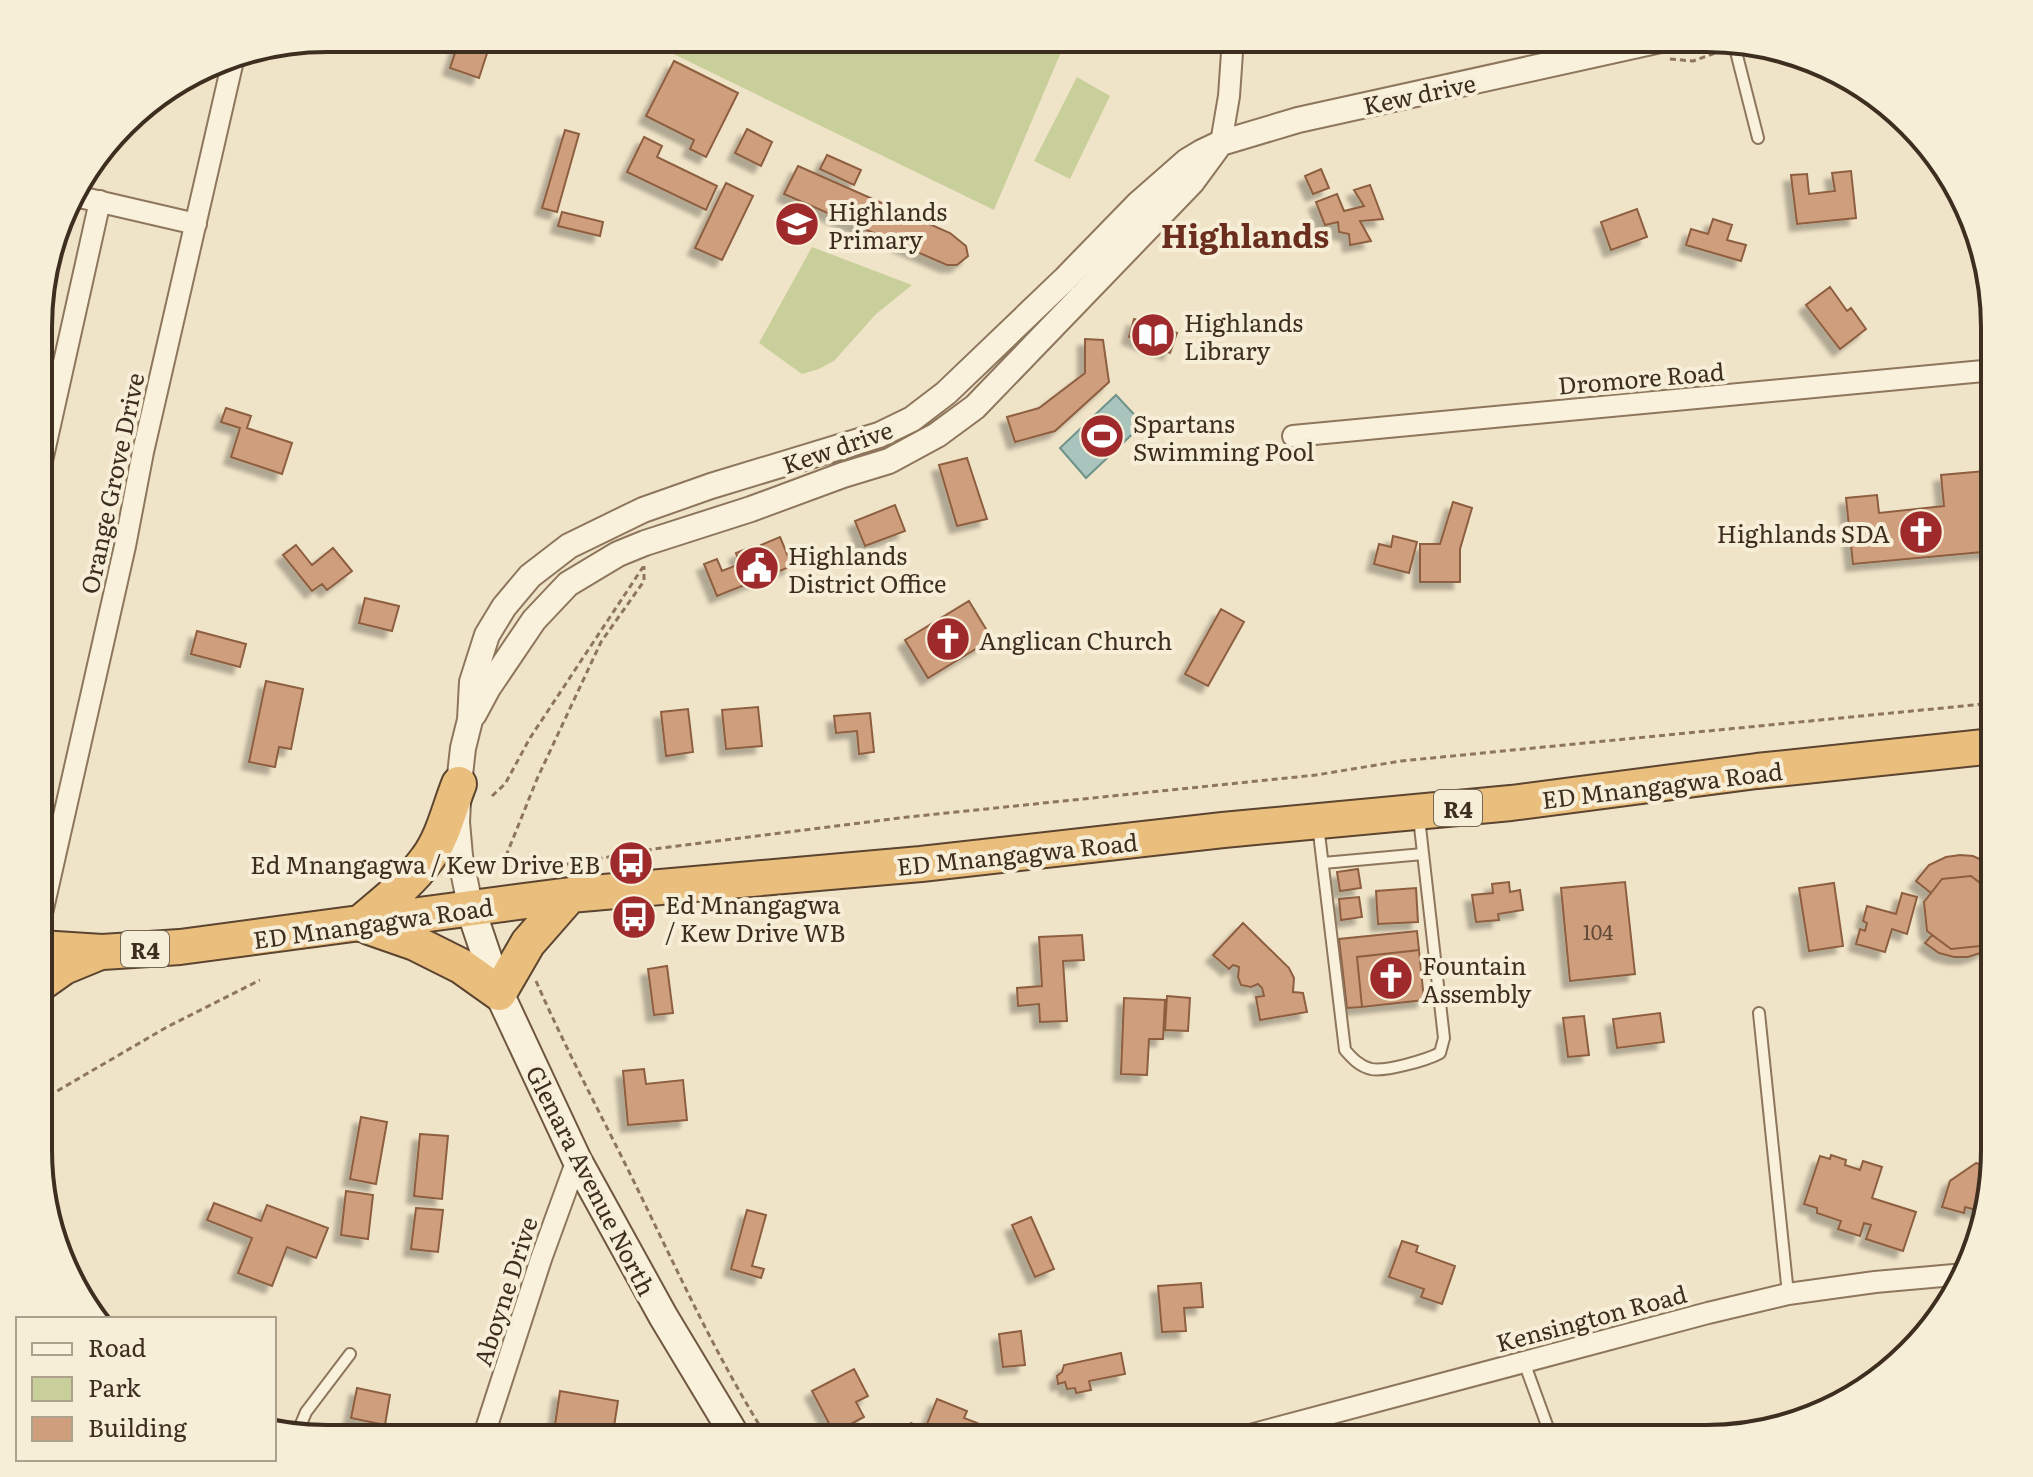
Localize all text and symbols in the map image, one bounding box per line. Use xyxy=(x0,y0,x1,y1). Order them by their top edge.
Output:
street label: Kew drive xyxy=(1359,64,1479,122)
place label: Highlands Primary xyxy=(828,193,947,256)
school or university icon: Highlands Primary xyxy=(773,200,821,248)
district label: Highlands xyxy=(1161,210,1329,258)
place label: Highlands Library xyxy=(1184,304,1303,367)
library icon: Highlands Library xyxy=(1129,311,1177,359)
street label: Dromore Road xyxy=(1556,352,1726,402)
street label: Orange Grove Drive xyxy=(70,369,152,597)
place label: Spartans Swimming Pool xyxy=(1133,405,1314,468)
street label: Kew drive xyxy=(777,411,897,481)
sports icon: Spartans Swimming Pool xyxy=(1078,412,1126,460)
church icon: Highlands SDA xyxy=(1897,508,1945,556)
place label: Highlands SDA xyxy=(1717,515,1890,550)
place label: Highlands District Office xyxy=(788,537,946,600)
public building icon: Highlands District Office xyxy=(733,544,781,592)
church icon: Anglican Church xyxy=(924,615,972,663)
place label: Anglican Church xyxy=(979,622,1173,657)
street label: ED Mnangagwa Road xyxy=(1540,752,1785,816)
road number: R4 xyxy=(1434,790,1482,826)
street label: ED Mnangagwa Road xyxy=(895,823,1140,883)
bus stop icon: Ed Mnangagwa / Kew Drive EB xyxy=(607,839,655,887)
place label: Ed Mnangagwa / Kew Drive EB xyxy=(250,846,600,881)
place label: Ed Mnangagwa / Kew Drive WB xyxy=(665,886,845,949)
street label: ED Mnangagwa Road xyxy=(251,888,496,956)
bus stop icon: Ed Mnangagwa / Kew Drive WB xyxy=(610,893,658,941)
house number: 104 xyxy=(1583,916,1613,946)
road number: R4 xyxy=(121,931,169,967)
place label: Fountain Assembly xyxy=(1422,947,1532,1010)
church icon: Fountain Assembly xyxy=(1367,954,1415,1002)
street label: Glenara Avenue North xyxy=(519,1059,665,1301)
street label: Aboyne Drive xyxy=(463,1212,545,1370)
street label: Kensington Road xyxy=(1492,1275,1690,1359)
legend xyxy=(16,1317,276,1461)
text: Road xyxy=(88,1329,147,1364)
text: Park xyxy=(88,1369,141,1404)
text: Building xyxy=(88,1409,187,1444)

